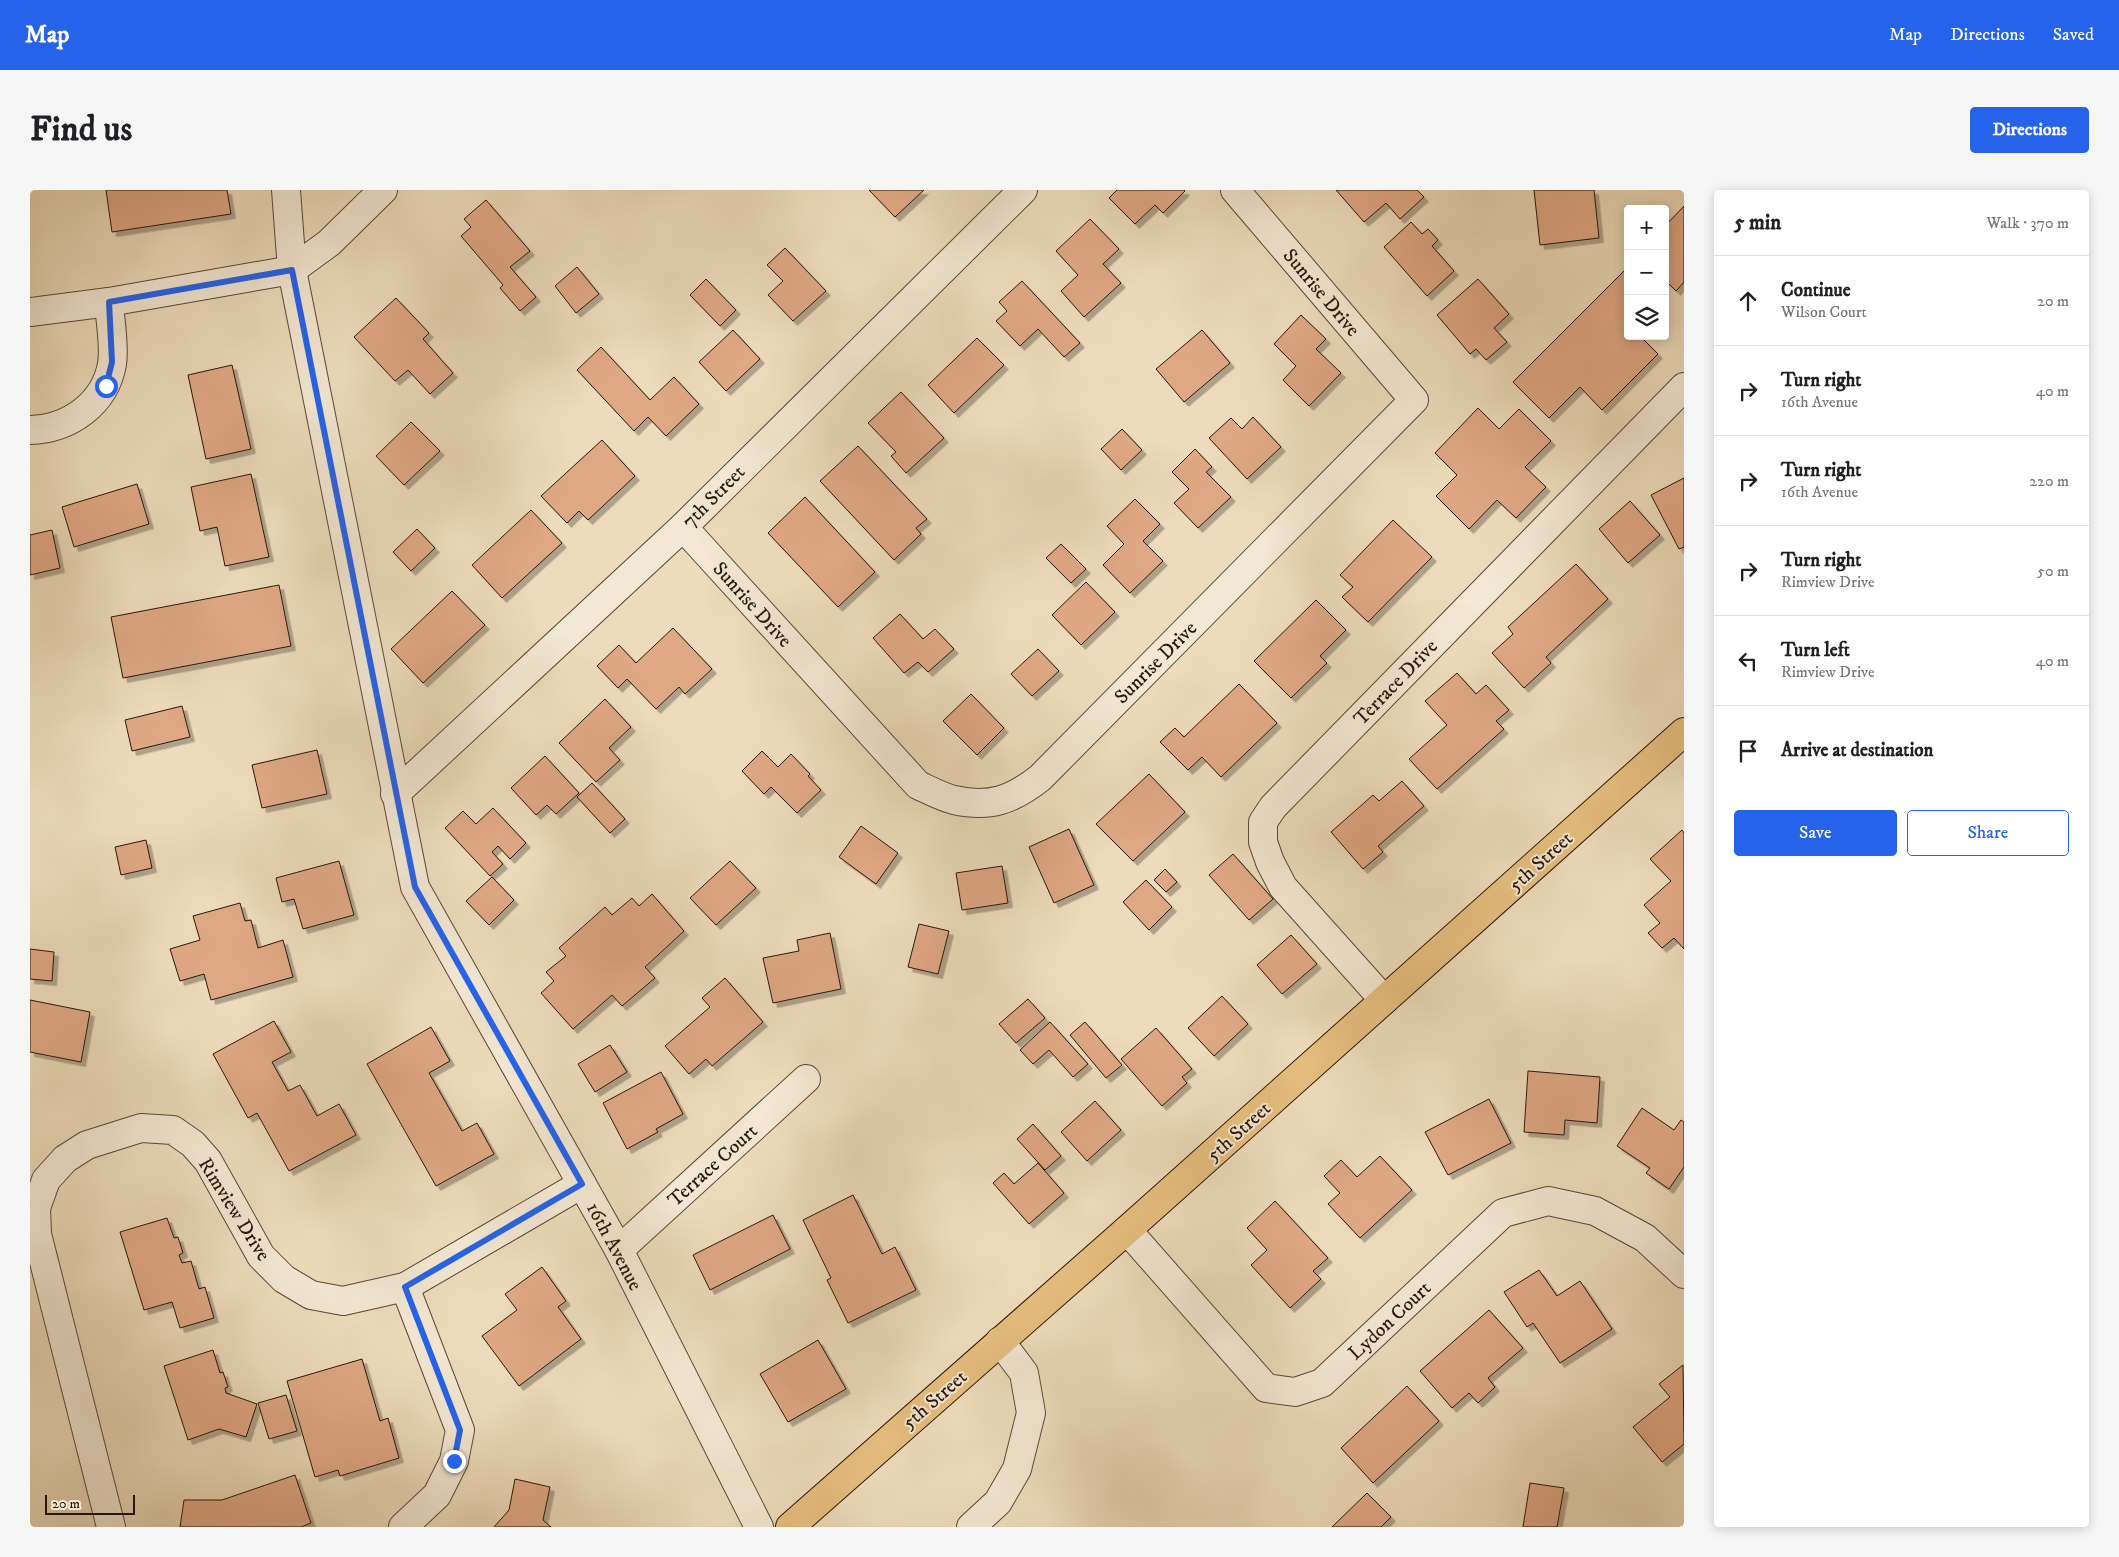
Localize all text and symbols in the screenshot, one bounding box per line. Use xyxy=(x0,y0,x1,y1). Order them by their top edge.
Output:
text: Map xyxy=(25,20,69,50)
text: Map xyxy=(1889,24,1922,46)
text: Directions xyxy=(1950,24,2025,46)
text: Saved xyxy=(2053,24,2094,46)
button: Directions xyxy=(1970,107,2089,153)
text: Find us xyxy=(30,108,132,152)
map controls xyxy=(1624,205,1669,340)
button: + xyxy=(1624,205,1669,250)
text: 5 min xyxy=(1734,210,1781,236)
text: Walk · 370 m xyxy=(1987,213,2069,233)
street label: Sunrise Drive xyxy=(1277,244,1365,342)
button: − xyxy=(1624,250,1669,295)
text: Continue xyxy=(1781,279,1851,302)
icon: ahead xyxy=(1734,287,1762,315)
text: 20 m xyxy=(2037,291,2069,311)
button: layers xyxy=(1624,295,1669,340)
text: Wilson Court xyxy=(1781,302,1867,322)
text: Turn right xyxy=(1781,369,1861,392)
route start xyxy=(95,375,118,398)
icon: right xyxy=(1734,377,1762,405)
text: 40 m xyxy=(2036,381,2069,401)
text: 16th Avenue xyxy=(1781,392,1858,412)
text: Turn right xyxy=(1781,459,1861,482)
street label: 7th Street xyxy=(677,460,751,534)
icon: right xyxy=(1734,467,1762,495)
text: 220 m xyxy=(2029,471,2069,491)
text: 16th Avenue xyxy=(1781,482,1858,502)
text: Turn right xyxy=(1781,549,1861,572)
street label: Sunrise Drive xyxy=(707,557,797,653)
icon: right xyxy=(1734,557,1762,585)
text: 50 m xyxy=(2037,561,2069,581)
text: Rimview Drive xyxy=(1781,572,1875,592)
street label: Sunrise Drive xyxy=(1109,616,1203,710)
street label: Terrace Drive xyxy=(1349,635,1443,731)
text: Turn left xyxy=(1781,639,1850,662)
icon: left xyxy=(1734,647,1762,675)
text: 40 m xyxy=(2036,651,2069,671)
text: Rimview Drive xyxy=(1781,662,1875,682)
icon: arrive xyxy=(1734,737,1762,765)
text: Arrive at destination xyxy=(1781,739,1933,762)
button: Save xyxy=(1734,810,1897,856)
button: Share xyxy=(1907,810,2069,856)
street label: 5th Street xyxy=(1503,827,1579,898)
street label: 5th Street xyxy=(1201,1097,1277,1168)
street label: Terrace Court xyxy=(663,1119,763,1213)
street label: Rimview Drive xyxy=(192,1153,275,1266)
street label: 16th Avenue xyxy=(580,1198,647,1295)
street label: Lydon Court xyxy=(1343,1276,1437,1366)
street label: 5th Street xyxy=(897,1365,973,1435)
route end xyxy=(443,1450,466,1473)
scale bar xyxy=(45,1492,135,1515)
text: 20 m xyxy=(52,1495,80,1513)

